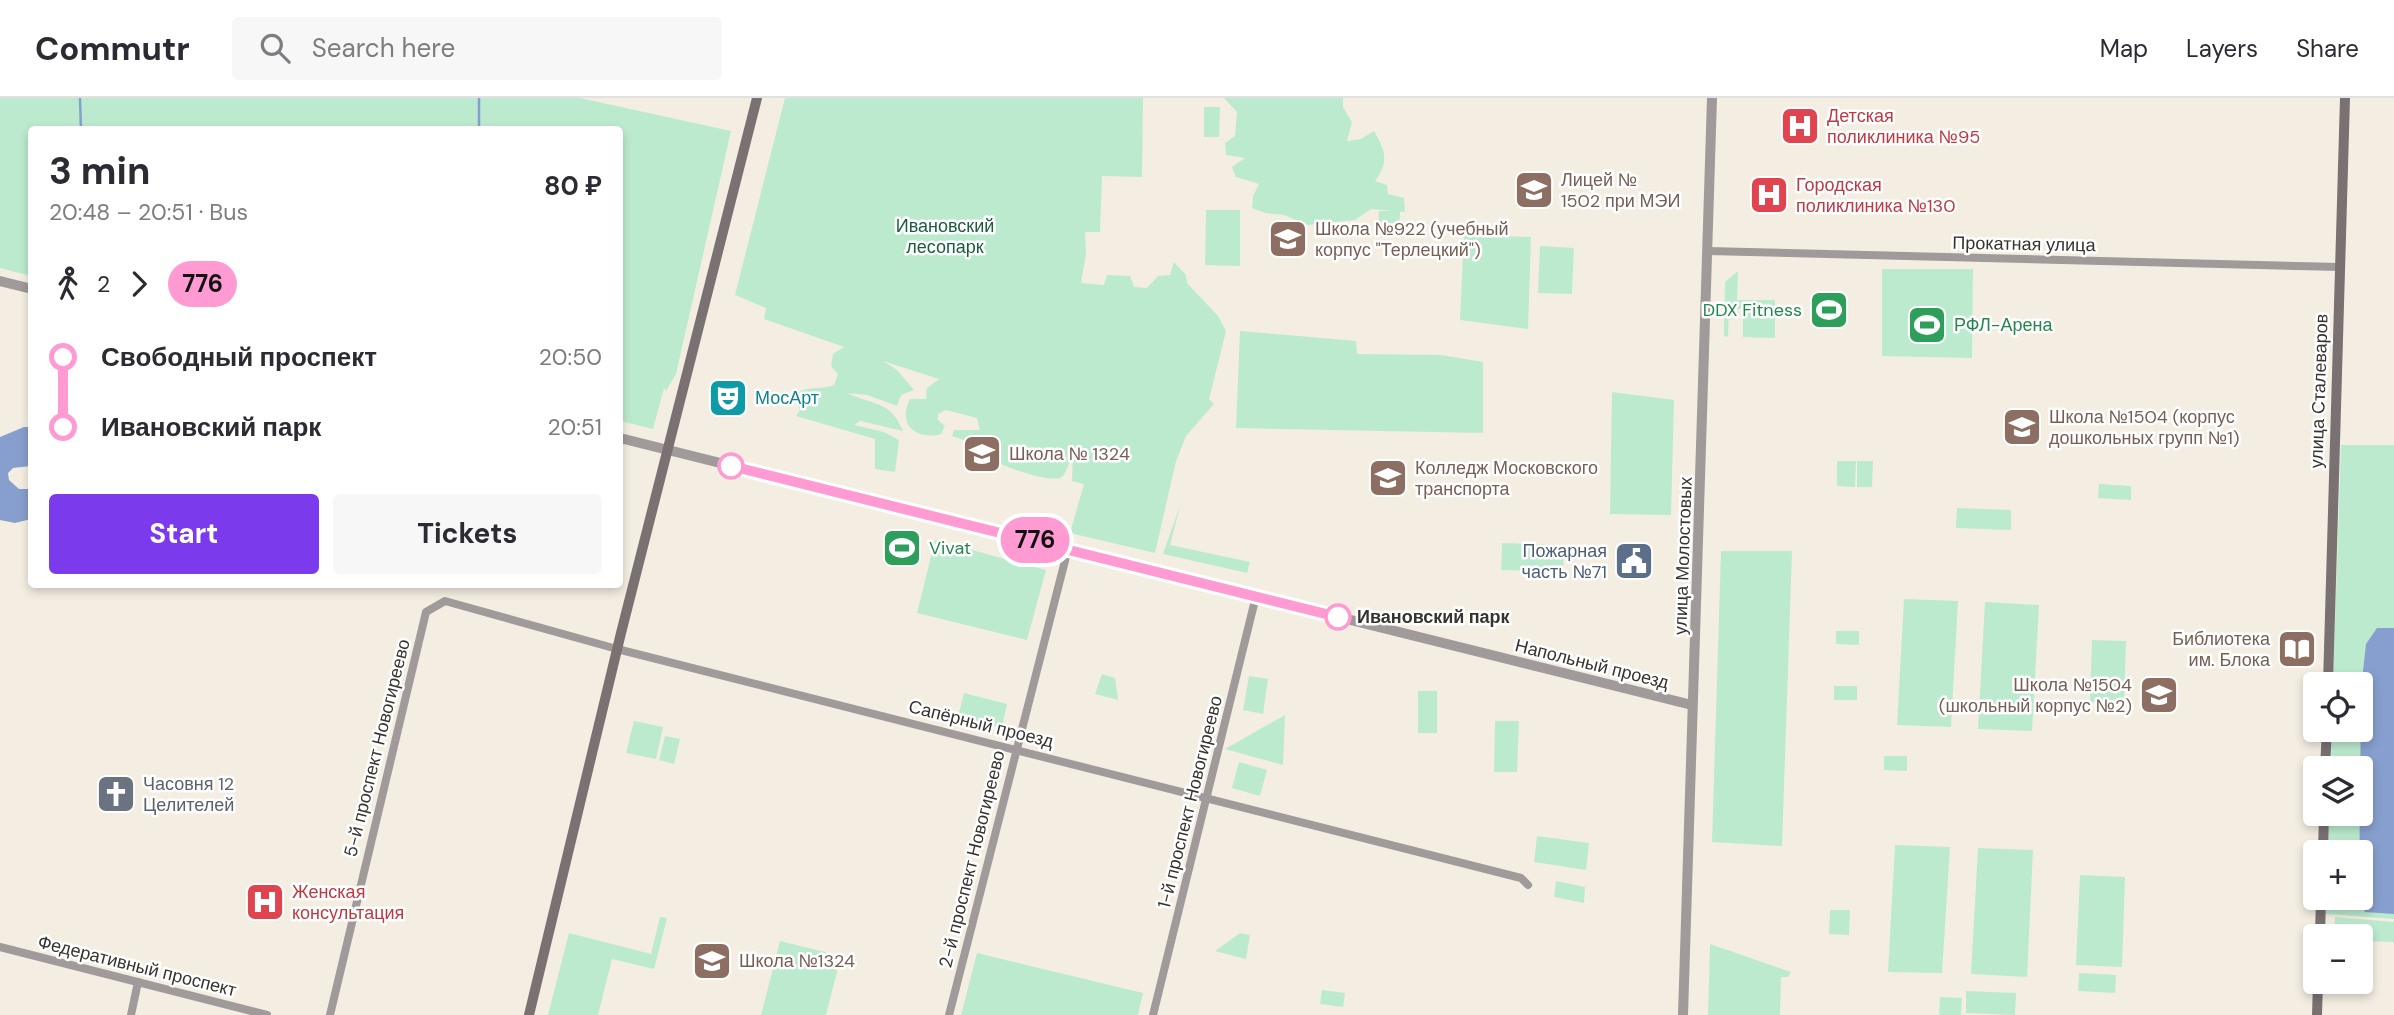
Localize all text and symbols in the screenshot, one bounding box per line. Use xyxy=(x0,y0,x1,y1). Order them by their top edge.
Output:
search box xyxy=(232,17,722,80)
text: Commutr xyxy=(35,27,190,70)
icon: search xyxy=(256,29,294,67)
text: Search here xyxy=(312,31,455,65)
text: Map xyxy=(2100,33,2148,64)
text: Layers xyxy=(2186,33,2258,64)
text: Share xyxy=(2296,33,2359,64)
place label: Детская поликлиника №95 xyxy=(1827,104,1980,149)
hospital icon: Детская поликлиника №95 xyxy=(1779,105,1821,147)
text: 3 min xyxy=(49,146,150,196)
place label: Лицей № 1502 при МЭИ xyxy=(1561,168,1680,213)
text: 80 ₽ xyxy=(544,169,602,203)
school or university icon: Лицей № 1502 при МЭИ xyxy=(1513,169,1555,211)
place label: Городская поликлиника №130 xyxy=(1796,173,1956,218)
hospital icon: Городская поликлиника №130 xyxy=(1748,174,1790,216)
text: 20:48 – 20:51 · Bus xyxy=(49,197,248,227)
park label: Ивановский лесопарк xyxy=(896,214,994,259)
place label: Школа №922 (учебный корпус "Терлецкий") xyxy=(1315,217,1508,262)
school or university icon: Школа №922 (учебный корпус "Терлецкий") xyxy=(1267,218,1309,260)
street label: Прокатная улица xyxy=(1952,231,2097,257)
icon: walk xyxy=(49,265,87,303)
icon: forward xyxy=(120,265,158,303)
text: 776 xyxy=(182,268,223,299)
text: 2 xyxy=(97,269,110,299)
sports icon: DDX Fitness xyxy=(1808,289,1850,331)
place label: DDX Fitness xyxy=(1703,298,1802,322)
sports icon: РФЛ-Арена xyxy=(1906,304,1948,346)
place label: РФЛ-Арена xyxy=(1954,313,2053,337)
street label: улица Сталеваров xyxy=(2304,313,2334,469)
text: Свободный проспект xyxy=(101,340,377,374)
text: 20:50 xyxy=(539,342,602,372)
theatre icon: МосАрт xyxy=(707,377,749,419)
place label: МосАрт xyxy=(755,386,819,410)
place label: Школа №1504 (корпус дошкольных групп №1) xyxy=(2049,405,2240,450)
school or university icon: Школа №1504 (корпус дошкольных групп №1) xyxy=(2001,406,2043,448)
text: Ивановский парк xyxy=(101,410,321,444)
text: 20:51 xyxy=(547,412,602,442)
school or university icon: Школа № 1324 xyxy=(961,433,1003,475)
place label: Школа № 1324 xyxy=(1009,442,1130,466)
unlabelled marker xyxy=(718,453,744,479)
place label: Колледж Московского транспорта xyxy=(1415,456,1598,501)
school or university icon: Колледж Московского транспорта xyxy=(1367,457,1409,499)
street label: улица Молостовых xyxy=(1668,476,1698,636)
button: Start xyxy=(49,494,319,574)
button: Tickets xyxy=(333,494,602,574)
line badge: 776 xyxy=(995,517,1075,563)
text: 776 xyxy=(1015,524,1055,555)
sports icon: Vivat xyxy=(881,527,923,569)
place label: Vivat xyxy=(929,536,971,560)
place label: Пожарная часть №71 xyxy=(1522,539,1607,584)
public building icon: Пожарная часть №71 xyxy=(1613,540,1655,582)
marker: Ивановский парк xyxy=(1325,604,1351,630)
place label: Ивановский парк xyxy=(1357,605,1511,629)
place label: Библиотека им. Блока xyxy=(2172,627,2271,672)
library icon: Библиотека им. Блока xyxy=(2276,628,2318,670)
street label: Напольный проезд xyxy=(1513,633,1672,695)
street label: 5-й проспект Новогиреево xyxy=(338,637,416,859)
map controls xyxy=(2303,672,2373,994)
button: locate xyxy=(2303,672,2373,742)
place label: Школа №1504 (школьный корпус №2) xyxy=(1939,673,2132,718)
school or university icon: Школа №1504 (школьный корпус №2) xyxy=(2138,674,2180,716)
street label: 1-й проспект Новогиреево xyxy=(1152,693,1228,911)
street label: Сапёрный проезд xyxy=(906,694,1056,754)
street label: 2-й проспект Новогиреево xyxy=(933,748,1011,970)
button: layers xyxy=(2303,756,2373,826)
place label: Часовня 12 Целителей xyxy=(143,772,234,817)
church icon: Часовня 12 Целителей xyxy=(95,773,137,815)
button: + xyxy=(2303,840,2373,910)
place label: Женская консультация xyxy=(292,880,404,925)
hospital icon: Женская консультация xyxy=(244,881,286,923)
button: − xyxy=(2303,924,2373,994)
street label: Федеративный проспект xyxy=(35,930,239,1002)
school or university icon: Школа №1324 xyxy=(691,940,733,982)
place label: Школа №1324 xyxy=(739,949,855,973)

